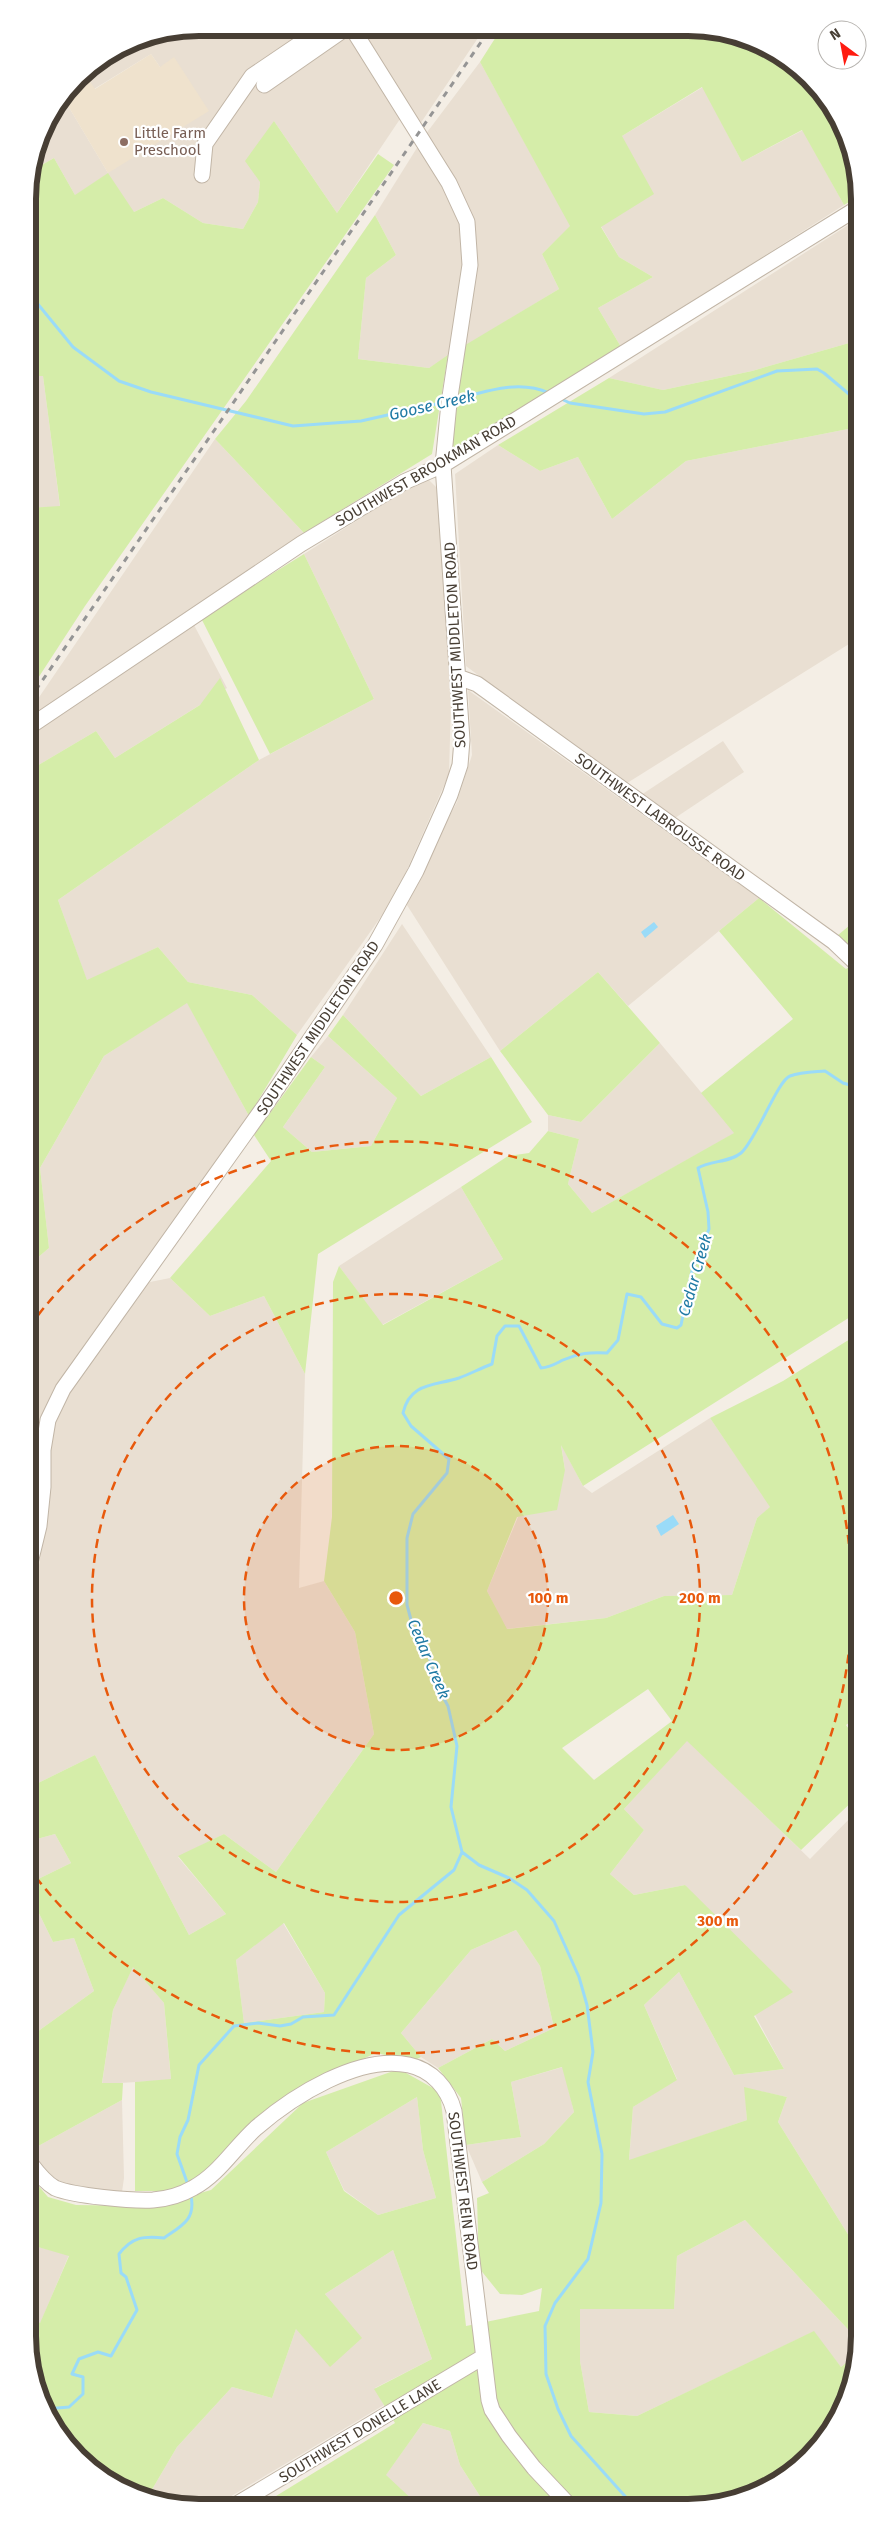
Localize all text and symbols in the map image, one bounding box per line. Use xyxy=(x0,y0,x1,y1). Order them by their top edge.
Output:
north arrow xyxy=(817,20,867,70)
text: N xyxy=(827,25,844,44)
place label: Little Farm Preschool xyxy=(134,124,206,159)
marker: Little Farm Preschool xyxy=(118,136,130,148)
water label: Goose Creek xyxy=(387,386,477,424)
street label: SOUTHWEST BROOKMAN ROAD xyxy=(332,412,520,530)
street label: SOUTHWEST MIDDLETON ROAD xyxy=(441,541,469,749)
street label: SOUTHWEST LABROUSSE ROAD xyxy=(571,749,749,885)
street label: SOUTHWEST MIDDLETON ROAD xyxy=(253,937,383,1119)
water label: Cedar Creek xyxy=(674,1231,716,1318)
centre of rings xyxy=(387,1589,405,1607)
text: 100 m xyxy=(528,1589,568,1607)
text: 200 m xyxy=(679,1589,721,1607)
water label: Cedar Creek xyxy=(404,1616,454,1702)
text: 300 m xyxy=(696,1912,739,1930)
street label: SOUTHWEST REIN ROAD xyxy=(444,2111,482,2271)
street label: SOUTHWEST DONELLE LANE xyxy=(276,2375,444,2487)

